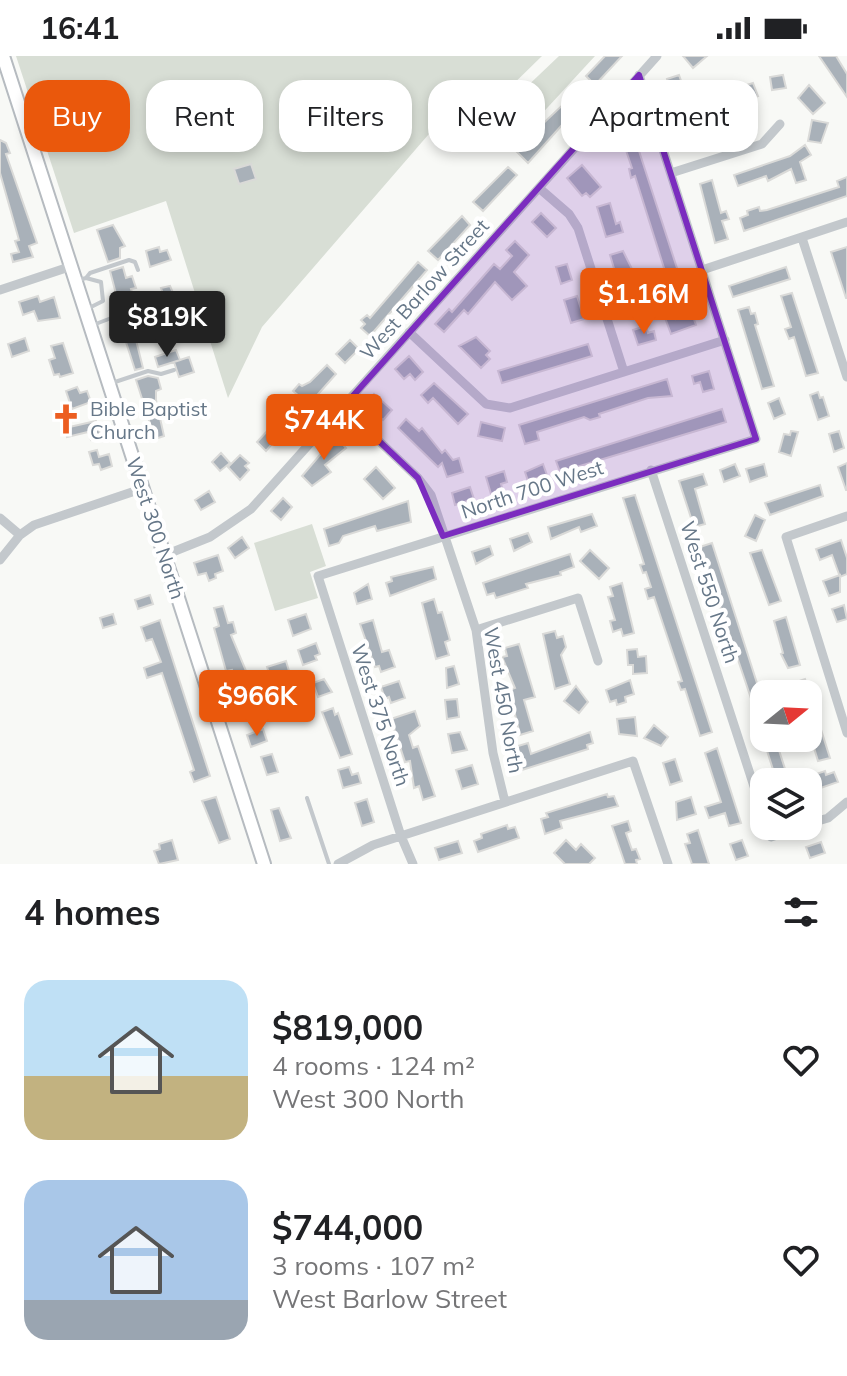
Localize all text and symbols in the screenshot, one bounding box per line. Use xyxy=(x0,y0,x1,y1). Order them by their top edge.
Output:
text: 16:41 xyxy=(40,9,119,47)
chip: Buy xyxy=(24,80,130,152)
chip: Rent xyxy=(146,80,263,152)
chip: Filters xyxy=(279,80,412,152)
chip: New xyxy=(428,80,545,152)
chip: Apartment xyxy=(561,80,758,152)
street label: West Barlow Street xyxy=(354,213,494,365)
pin: $1.16M xyxy=(579,268,709,336)
text: $1.16M xyxy=(598,277,690,310)
pin: $819K xyxy=(111,291,223,359)
text: $819K xyxy=(127,300,207,333)
pin: $744K xyxy=(268,394,380,462)
place label: Bible Baptist Church xyxy=(90,396,207,444)
church icon: Bible Baptist Church xyxy=(49,402,83,436)
text: $744K xyxy=(284,403,364,436)
street label: West 300 North xyxy=(121,454,191,602)
street label: North 700 West xyxy=(458,454,606,524)
street label: West 550 North xyxy=(675,518,745,666)
street label: West 450 North xyxy=(479,625,529,775)
street label: West 375 North xyxy=(346,641,416,789)
pin: $966K xyxy=(201,670,313,738)
text: $966K xyxy=(217,679,297,712)
north arrow xyxy=(750,680,822,752)
map controls xyxy=(750,680,822,840)
button: layers xyxy=(750,768,822,840)
icon: filters xyxy=(779,890,823,934)
text: 4 homes xyxy=(24,891,161,934)
text: $819,000 xyxy=(272,1006,423,1049)
icon: home xyxy=(88,1012,184,1108)
icon: heart xyxy=(779,1038,823,1082)
text: 4 rooms · 124 m² xyxy=(272,1049,475,1082)
text: West 300 North xyxy=(272,1082,465,1115)
text: $744,000 xyxy=(272,1206,423,1249)
icon: home xyxy=(88,1212,184,1308)
icon: heart xyxy=(779,1238,823,1282)
text: 3 rooms · 107 m² xyxy=(272,1249,475,1282)
text: West Barlow Street xyxy=(272,1282,507,1315)

